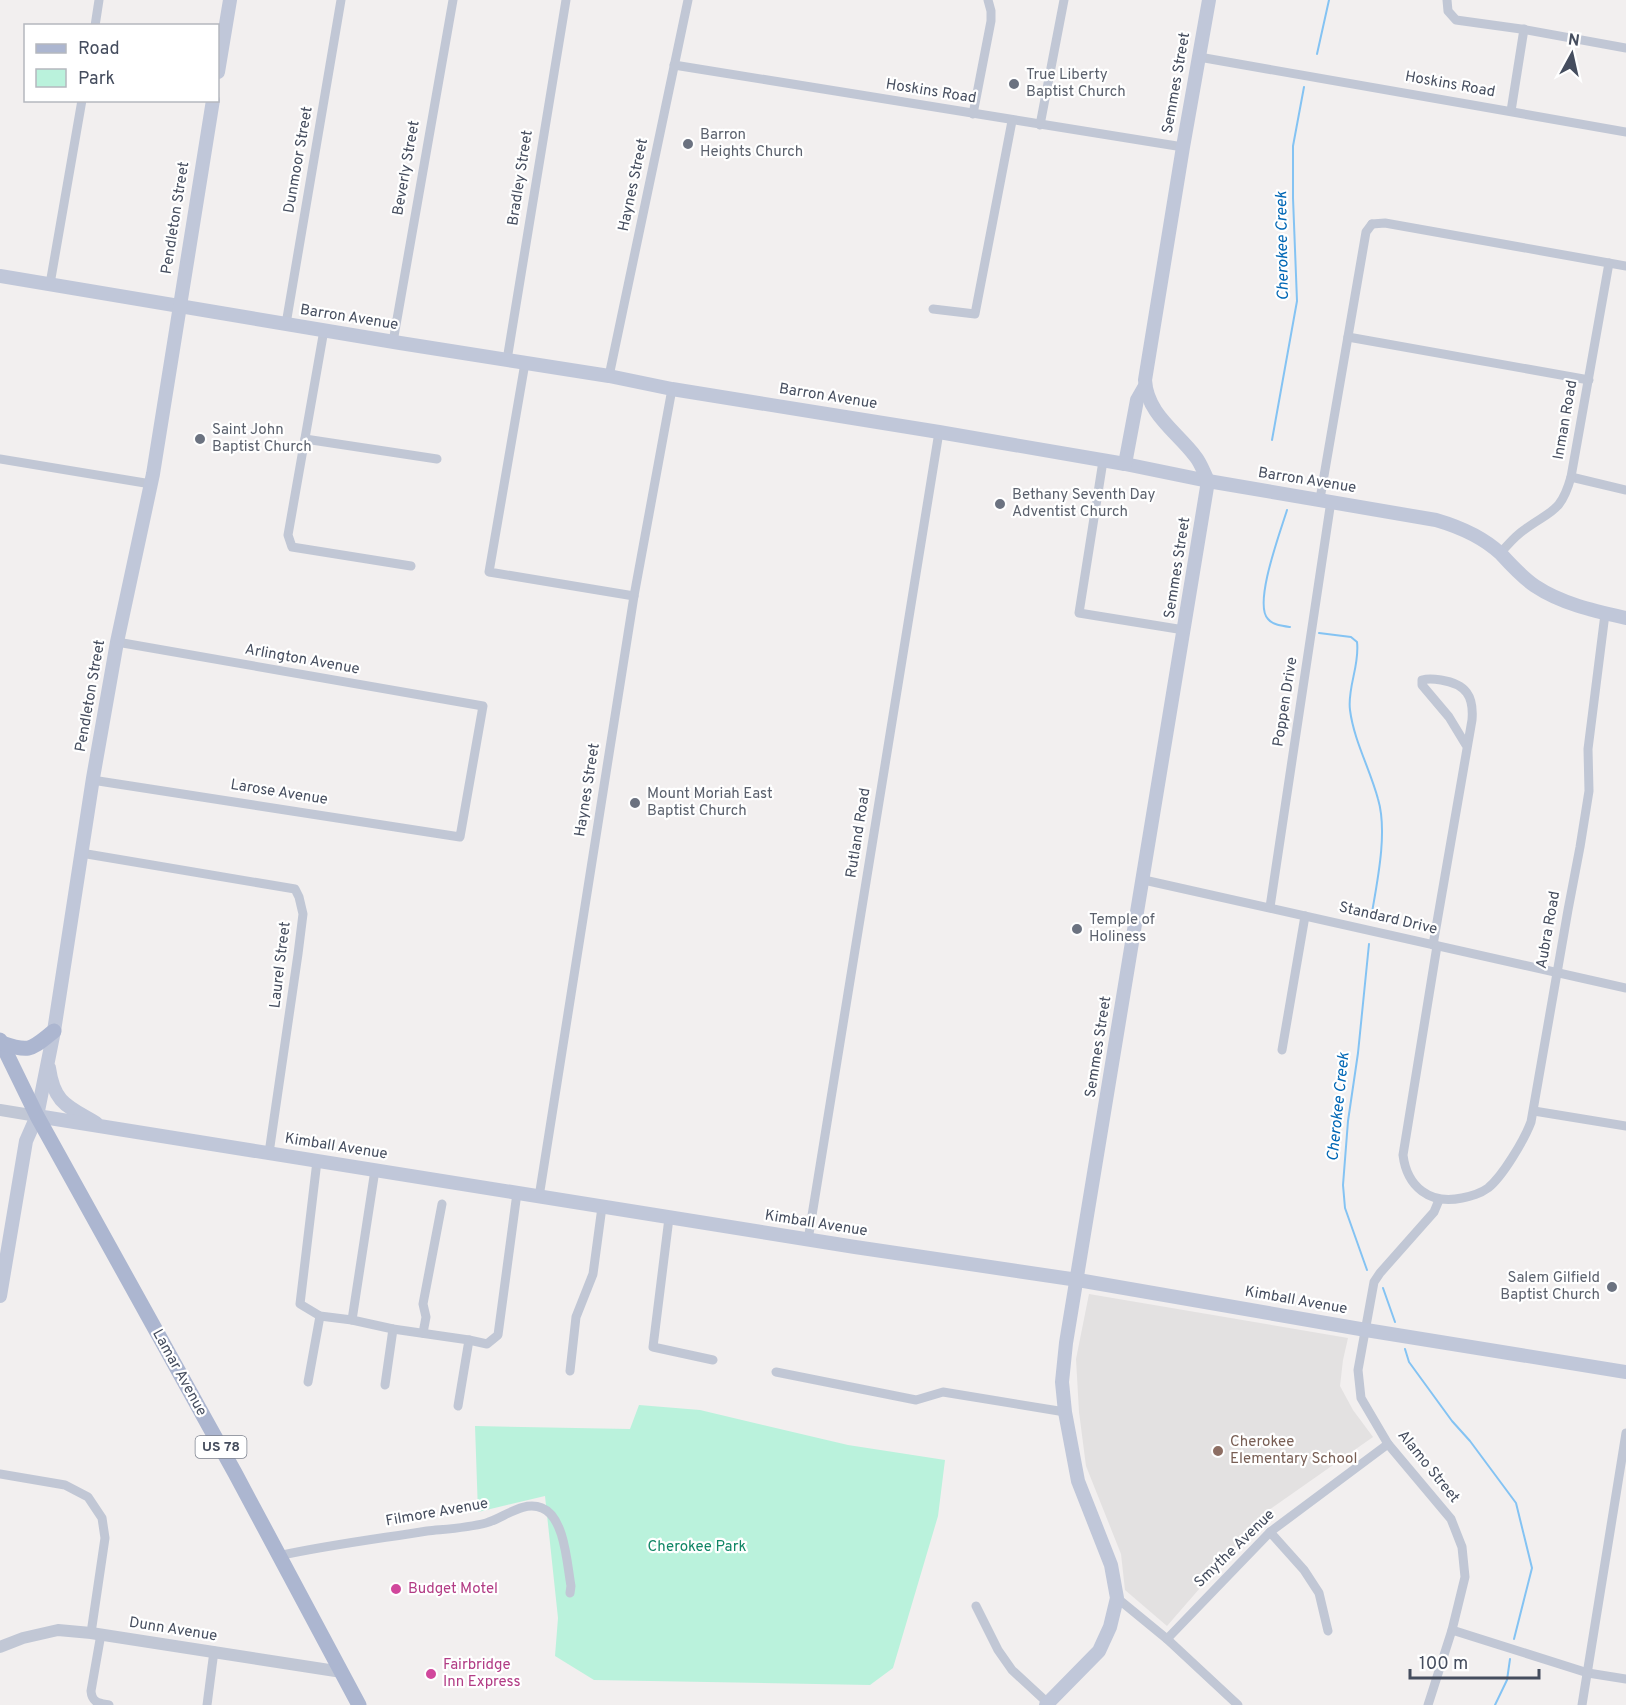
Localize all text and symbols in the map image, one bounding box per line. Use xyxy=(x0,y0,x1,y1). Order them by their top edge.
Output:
legend xyxy=(24,24,219,102)
north arrow xyxy=(1542,24,1602,84)
text: N xyxy=(1567,30,1581,52)
street label: Semmes Street xyxy=(1159,31,1195,135)
text: Road xyxy=(78,38,120,61)
place label: True Liberty Baptist Church xyxy=(1026,66,1126,102)
text: Park xyxy=(78,68,115,91)
street label: Hoskins Road xyxy=(1403,68,1497,102)
street label: Hoskins Road xyxy=(884,75,978,109)
marker: True Liberty Baptist Church xyxy=(1007,77,1021,91)
street label: Dunmoor Street xyxy=(280,105,318,215)
street label: Beverly Street xyxy=(389,119,425,217)
place label: Barron Heights Church xyxy=(700,126,803,162)
street label: Bradley Street xyxy=(504,129,538,227)
street label: Haynes Street xyxy=(615,137,653,233)
marker: Barron Heights Church xyxy=(681,137,695,151)
street label: Pendleton Street xyxy=(158,160,194,276)
water label: Cherokee Creek xyxy=(1272,190,1294,301)
street label: Barron Avenue xyxy=(299,301,399,335)
street label: Inman Road xyxy=(1550,379,1582,461)
street label: Barron Avenue xyxy=(778,380,878,414)
place label: Saint John Baptist Church xyxy=(212,421,312,457)
marker: Saint John Baptist Church xyxy=(193,432,207,446)
street label: Barron Avenue xyxy=(1257,464,1357,498)
place label: Bethany Seventh Day Adventist Church xyxy=(1012,486,1155,522)
marker: Bethany Seventh Day Adventist Church xyxy=(993,497,1007,511)
street label: Semmes Street xyxy=(1161,516,1195,620)
street label: Pendleton Street xyxy=(72,638,110,754)
street label: Arlington Avenue xyxy=(243,641,361,679)
street label: Poppen Drive xyxy=(1270,656,1302,748)
street label: Haynes Street xyxy=(571,742,605,838)
street label: Larose Avenue xyxy=(229,776,329,810)
place label: Mount Moriah East Baptist Church xyxy=(647,785,773,821)
street label: Rutland Road xyxy=(843,787,875,879)
marker: Mount Moriah East Baptist Church xyxy=(628,796,642,810)
street label: Aubra Road xyxy=(1533,890,1565,970)
street label: Standard Drive xyxy=(1337,898,1439,940)
place label: Temple of Holiness xyxy=(1089,911,1155,947)
street label: Laurel Street xyxy=(266,921,296,1009)
marker: Temple of Holiness xyxy=(1070,922,1084,936)
street label: Semmes Street xyxy=(1082,995,1116,1099)
water label: Cherokee Creek xyxy=(1323,1051,1355,1162)
street label: Kimball Avenue xyxy=(283,1129,389,1165)
street label: Kimball Avenue xyxy=(763,1206,869,1242)
place label: Salem Gilfield Baptist Church xyxy=(1500,1269,1600,1305)
marker: Salem Gilfield Baptist Church xyxy=(1605,1280,1619,1294)
street label: Kimball Avenue xyxy=(1243,1283,1349,1319)
street label: Lamar Avenue xyxy=(147,1326,211,1420)
street label: Alamo Street xyxy=(1393,1427,1463,1507)
place label: Cherokee Elementary School xyxy=(1230,1433,1357,1469)
road number: US 78 xyxy=(196,1436,246,1458)
marker: Cherokee Elementary School xyxy=(1211,1444,1225,1458)
street label: Filmore Avenue xyxy=(384,1495,490,1531)
street label: Smythe Avenue xyxy=(1191,1506,1279,1592)
park label: Cherokee Park xyxy=(648,1538,746,1557)
place label: Budget Motel xyxy=(408,1580,498,1599)
marker: Budget Motel xyxy=(389,1582,403,1596)
street label: Dunn Avenue xyxy=(128,1614,218,1646)
scale bar xyxy=(1410,1642,1539,1680)
text: 100 m xyxy=(1419,1653,1468,1676)
place label: Fairbridge Inn Express xyxy=(443,1656,521,1692)
marker: Fairbridge Inn Express xyxy=(424,1667,438,1681)

